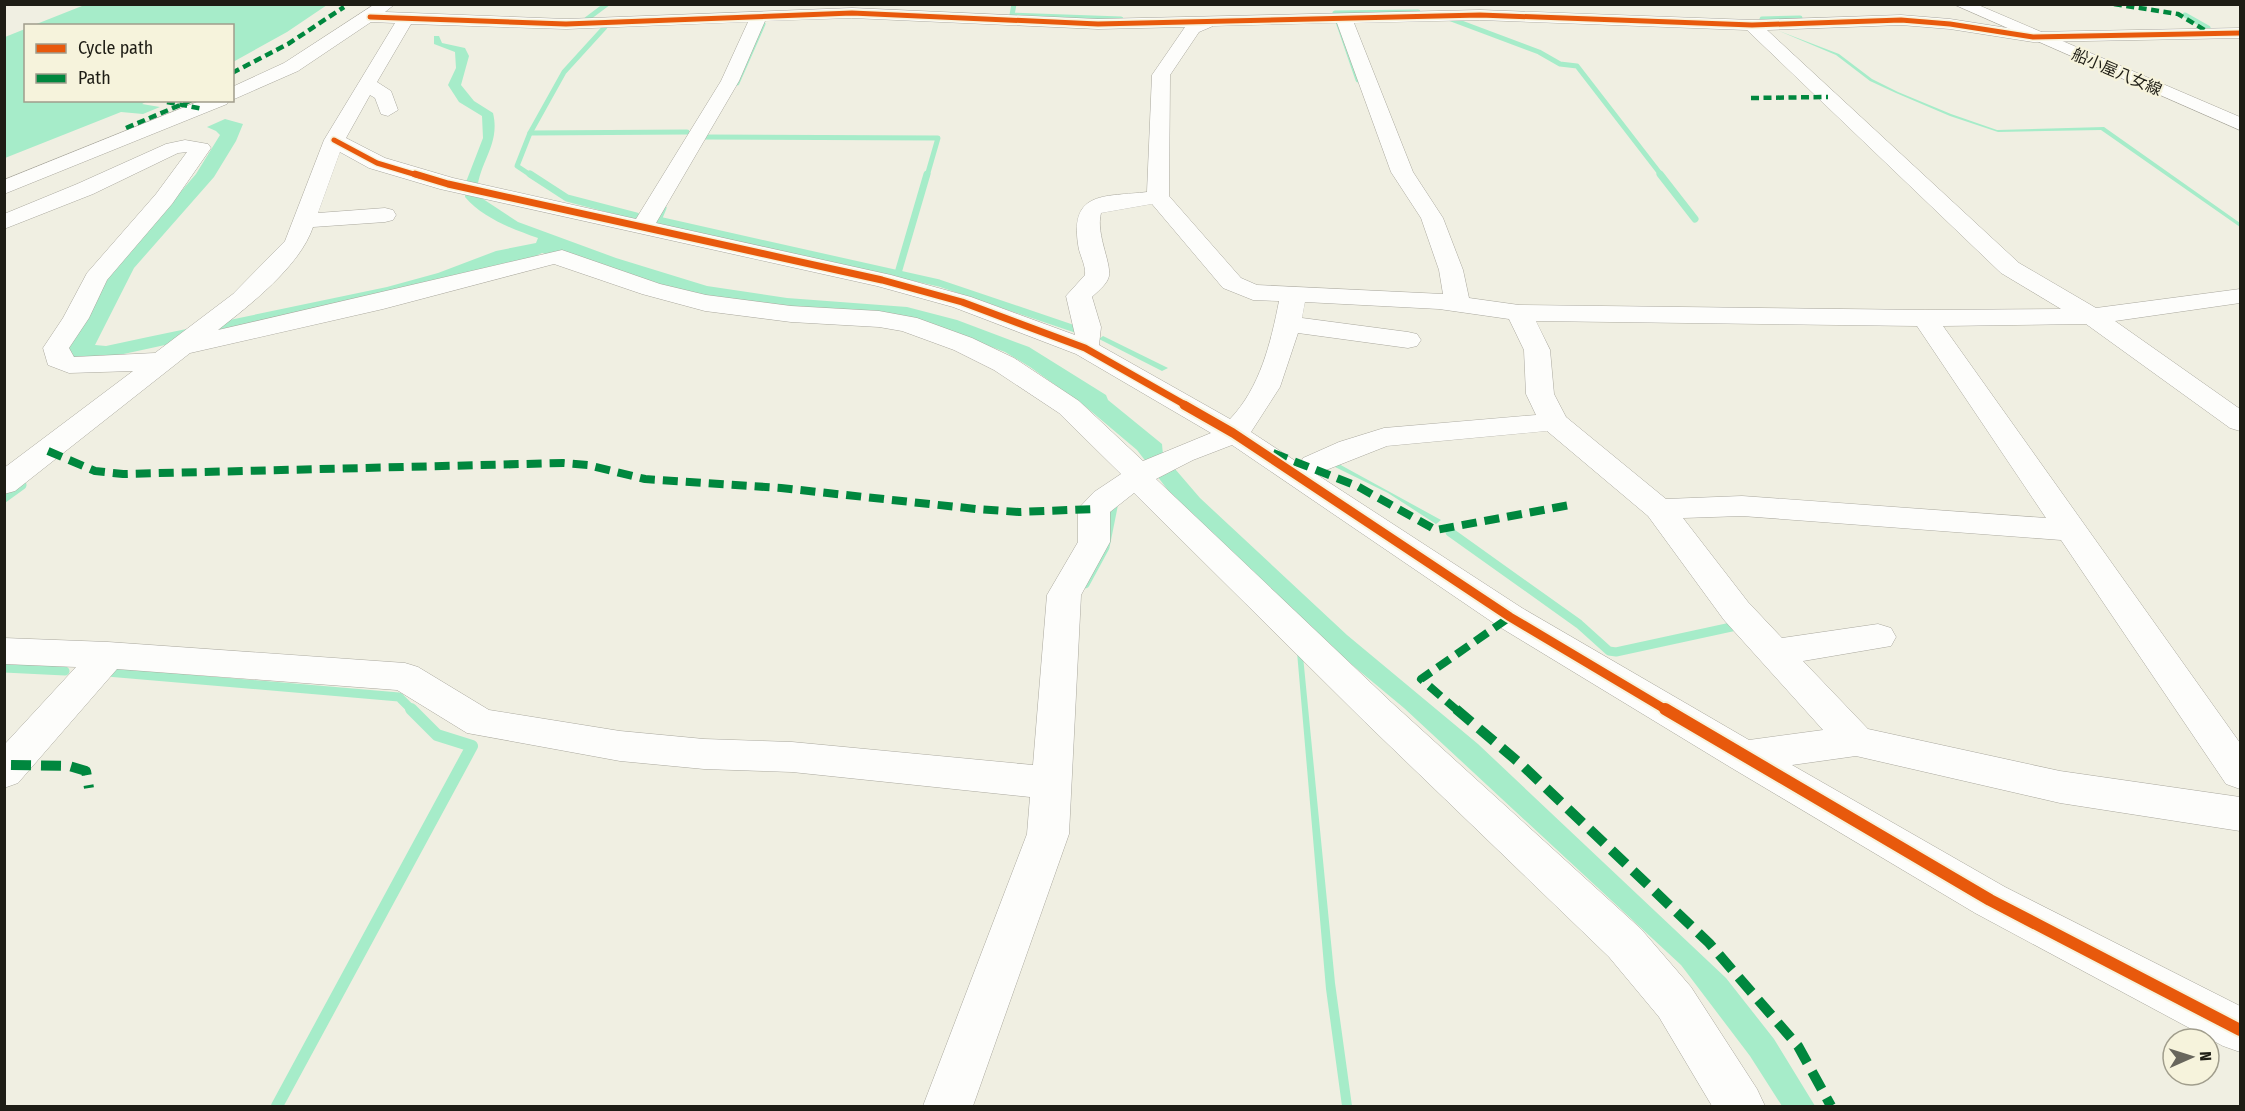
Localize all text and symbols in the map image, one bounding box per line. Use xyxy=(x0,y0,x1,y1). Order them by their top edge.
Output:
legend xyxy=(24,24,234,102)
text: Cycle path xyxy=(78,37,153,59)
street label: 船小屋八女線 xyxy=(2069,44,2165,100)
text: Path xyxy=(78,67,111,89)
north arrow xyxy=(2161,1027,2221,1087)
text: N xyxy=(2196,1051,2215,1062)

